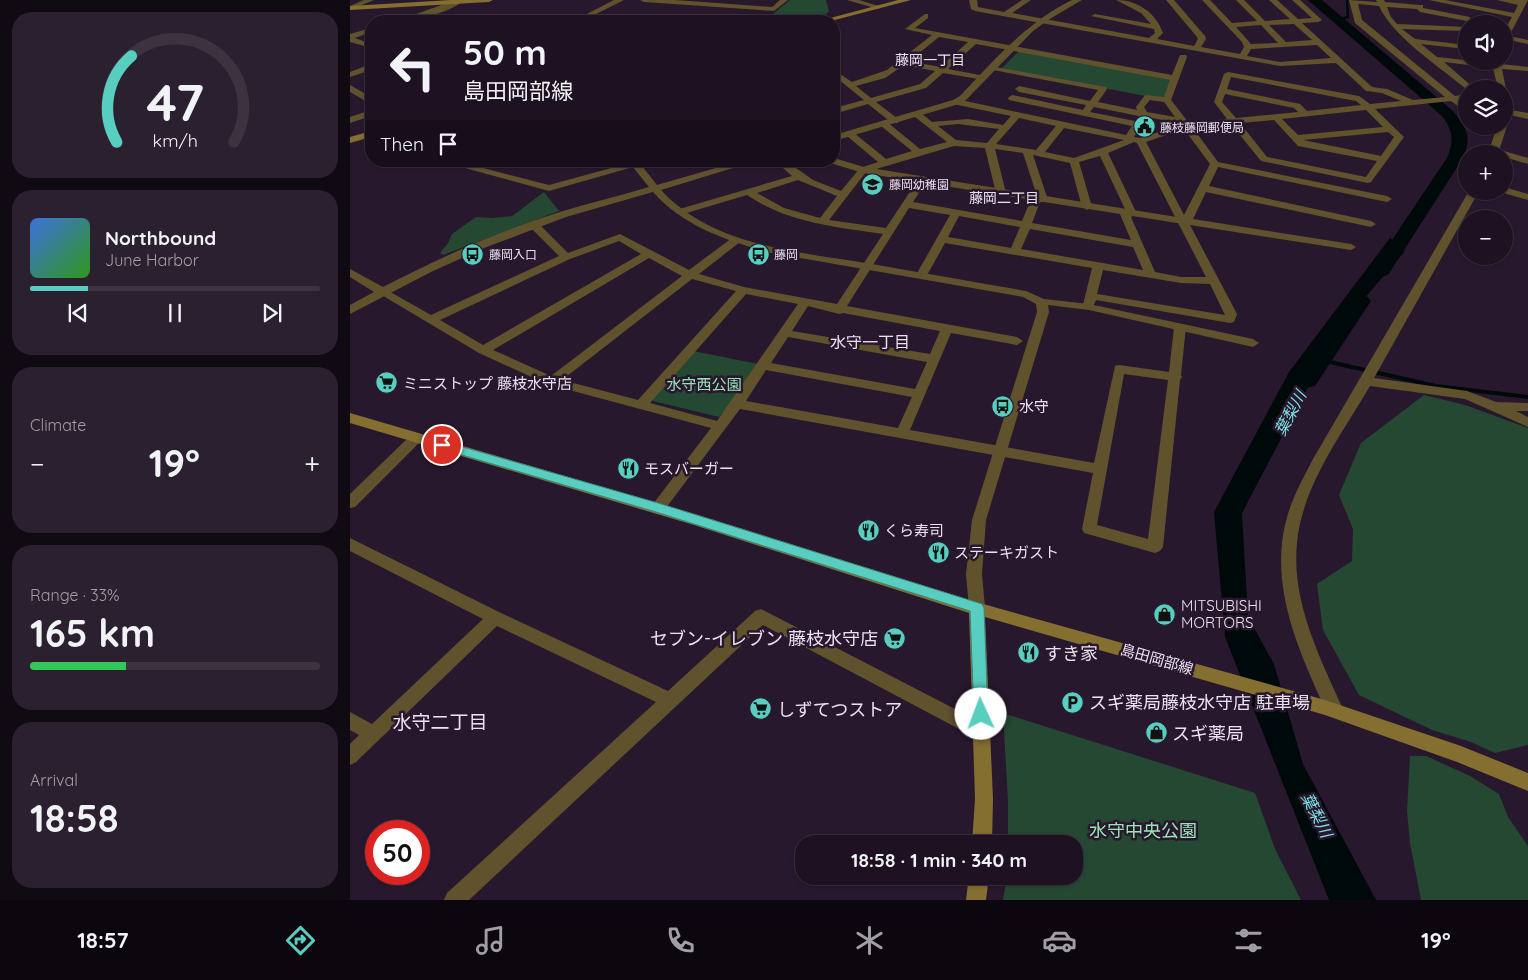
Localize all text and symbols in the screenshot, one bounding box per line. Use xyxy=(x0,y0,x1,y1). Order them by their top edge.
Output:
map controls xyxy=(1458,15,1513,265)
button: sound xyxy=(1458,15,1513,70)
text: 50 m xyxy=(463,30,547,74)
icon: left xyxy=(380,35,445,100)
district label: 藤岡一丁目 xyxy=(895,51,965,69)
text: 47 xyxy=(146,69,204,134)
text: 島田岡部線 xyxy=(463,77,573,105)
button: layers xyxy=(1458,80,1513,135)
public building icon: 藤枝藤岡郵便局 xyxy=(1132,115,1156,139)
place label: 藤枝藤岡郵便局 xyxy=(1160,120,1244,135)
text: km/h xyxy=(152,129,198,151)
icon: arrive xyxy=(434,130,462,158)
text: Then xyxy=(380,132,424,156)
button: + xyxy=(1458,145,1513,200)
school or university icon: 藤岡幼稚園 xyxy=(861,172,885,196)
place label: 藤岡幼稚園 xyxy=(889,177,949,192)
district label: 藤岡二丁目 xyxy=(969,189,1039,207)
button: − xyxy=(1458,210,1513,265)
text: Northbound xyxy=(105,226,216,250)
bus stop icon: 藤岡入口 xyxy=(461,242,485,266)
bus stop icon: 藤岡 xyxy=(746,242,770,266)
place label: 藤岡入口 xyxy=(489,247,537,262)
place label: 藤岡 xyxy=(774,247,798,262)
text: June Harbor xyxy=(105,250,199,270)
icon: previous xyxy=(64,299,92,327)
icon: pause xyxy=(161,299,189,327)
icon: next xyxy=(258,299,286,327)
district label: 水守一丁目 xyxy=(830,332,910,352)
supermarket icon: ミニストップ 藤枝水守店 xyxy=(375,371,399,395)
place label: ミニストップ 藤枝水守店 xyxy=(403,374,572,393)
park label: 水守西公園 xyxy=(666,375,742,394)
water label: 葉梨川 xyxy=(1270,385,1311,439)
bus stop icon: 水守 xyxy=(991,394,1015,418)
place label: 水守 xyxy=(1019,397,1049,416)
text: Climate xyxy=(30,415,86,435)
pin xyxy=(421,424,463,466)
icon: arrive xyxy=(428,431,456,459)
text: 19° xyxy=(149,439,200,487)
text: − xyxy=(30,446,45,481)
text: + xyxy=(304,446,320,481)
restaurant icon: モスバーガー xyxy=(616,456,640,480)
place label: モスバーガー xyxy=(644,459,734,478)
restaurant icon: くら寿司 xyxy=(856,518,880,542)
place label: くら寿司 xyxy=(884,521,944,540)
restaurant icon: ステーキガスト xyxy=(926,540,950,564)
place label: ステーキガスト xyxy=(954,543,1059,562)
text: Range · 33% xyxy=(30,585,119,605)
place label: MITSUBISHI MORTORS xyxy=(1181,596,1262,632)
shop icon: MITSUBISHI MORTORS xyxy=(1153,602,1177,626)
text: 165 km xyxy=(30,609,155,657)
supermarket icon: セブン-イレブン 藤枝水守店 xyxy=(882,626,906,650)
place label: セブン-イレブン 藤枝水守店 xyxy=(650,627,878,650)
street label: 島田岡部線 xyxy=(1118,640,1196,678)
restaurant icon: すき家 xyxy=(1016,641,1040,665)
place label: すき家 xyxy=(1044,642,1098,665)
position arrow xyxy=(954,687,1006,739)
parking icon: スギ薬局藤枝水守店 駐車場 xyxy=(1061,690,1085,714)
place label: スギ薬局藤枝水守店 駐車場 xyxy=(1089,691,1310,714)
supermarket icon: しずてつストア xyxy=(749,697,773,721)
place label: しずてつストア xyxy=(777,698,902,721)
district label: 水守二丁目 xyxy=(392,710,488,734)
shop icon: スギ薬局 xyxy=(1144,721,1168,745)
place label: スギ薬局 xyxy=(1172,722,1244,745)
text: Arrival xyxy=(30,770,78,790)
water label: 葉梨川 xyxy=(1297,789,1338,843)
text: 18:58 xyxy=(30,794,119,842)
park label: 水守中央公園 xyxy=(1089,819,1197,842)
speed limit sign: 50 xyxy=(365,820,430,885)
text: 18:58 · 1 min · 340 m xyxy=(851,848,1027,872)
icon: directions xyxy=(283,923,318,958)
icon: music xyxy=(473,923,508,958)
icon: phone xyxy=(663,923,698,958)
icon: climate xyxy=(852,923,887,958)
icon: car xyxy=(1042,923,1077,958)
icon: filters xyxy=(1231,923,1266,958)
text: 18:57 xyxy=(77,926,129,954)
text: 19° xyxy=(1421,926,1451,954)

